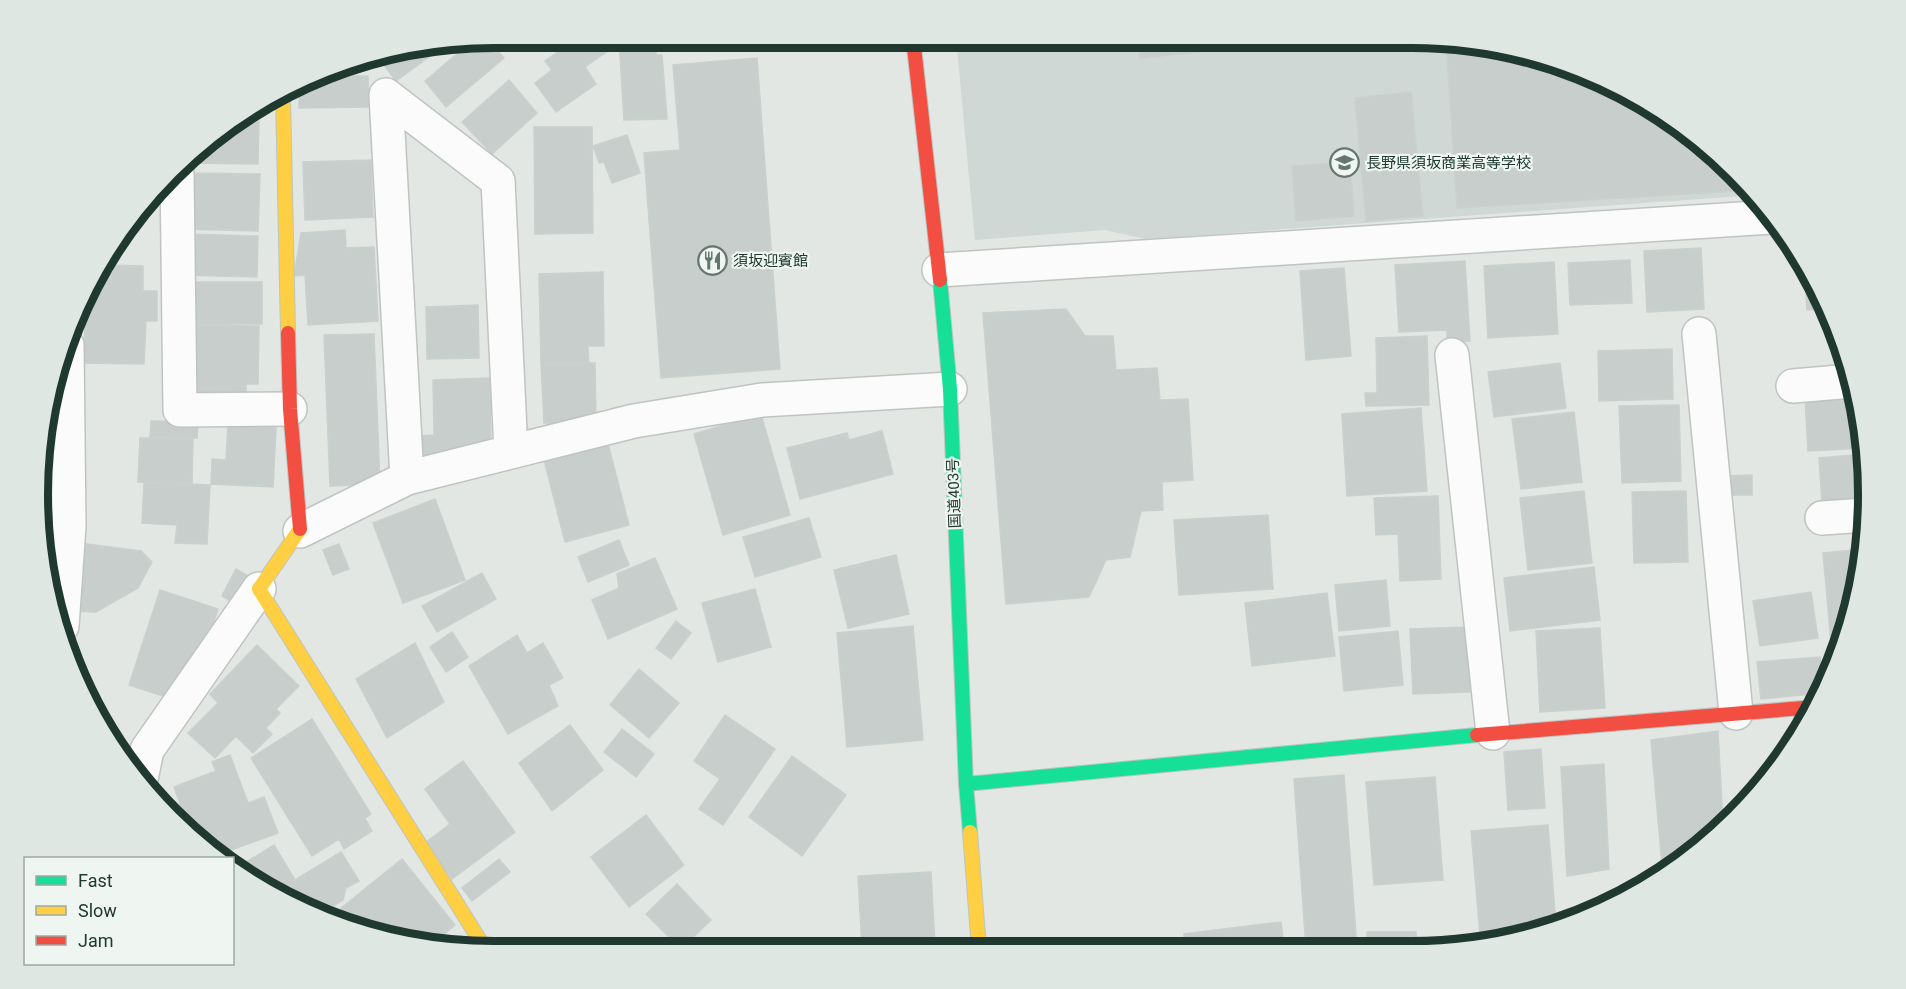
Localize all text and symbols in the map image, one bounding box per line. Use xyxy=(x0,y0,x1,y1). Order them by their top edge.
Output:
school or university icon: 長野県須坂商業高等学校 xyxy=(1329,147,1361,179)
place label: 長野県須坂商業高等学校 xyxy=(1366,154,1531,172)
restaurant icon: 須坂迎賓館 xyxy=(696,245,728,277)
place label: 須坂迎賓館 xyxy=(733,252,808,270)
street label: 国道403号 xyxy=(944,458,964,528)
legend xyxy=(24,857,234,965)
text: Fast xyxy=(78,870,113,891)
text: Slow xyxy=(78,900,117,921)
text: Jam xyxy=(78,930,114,951)

